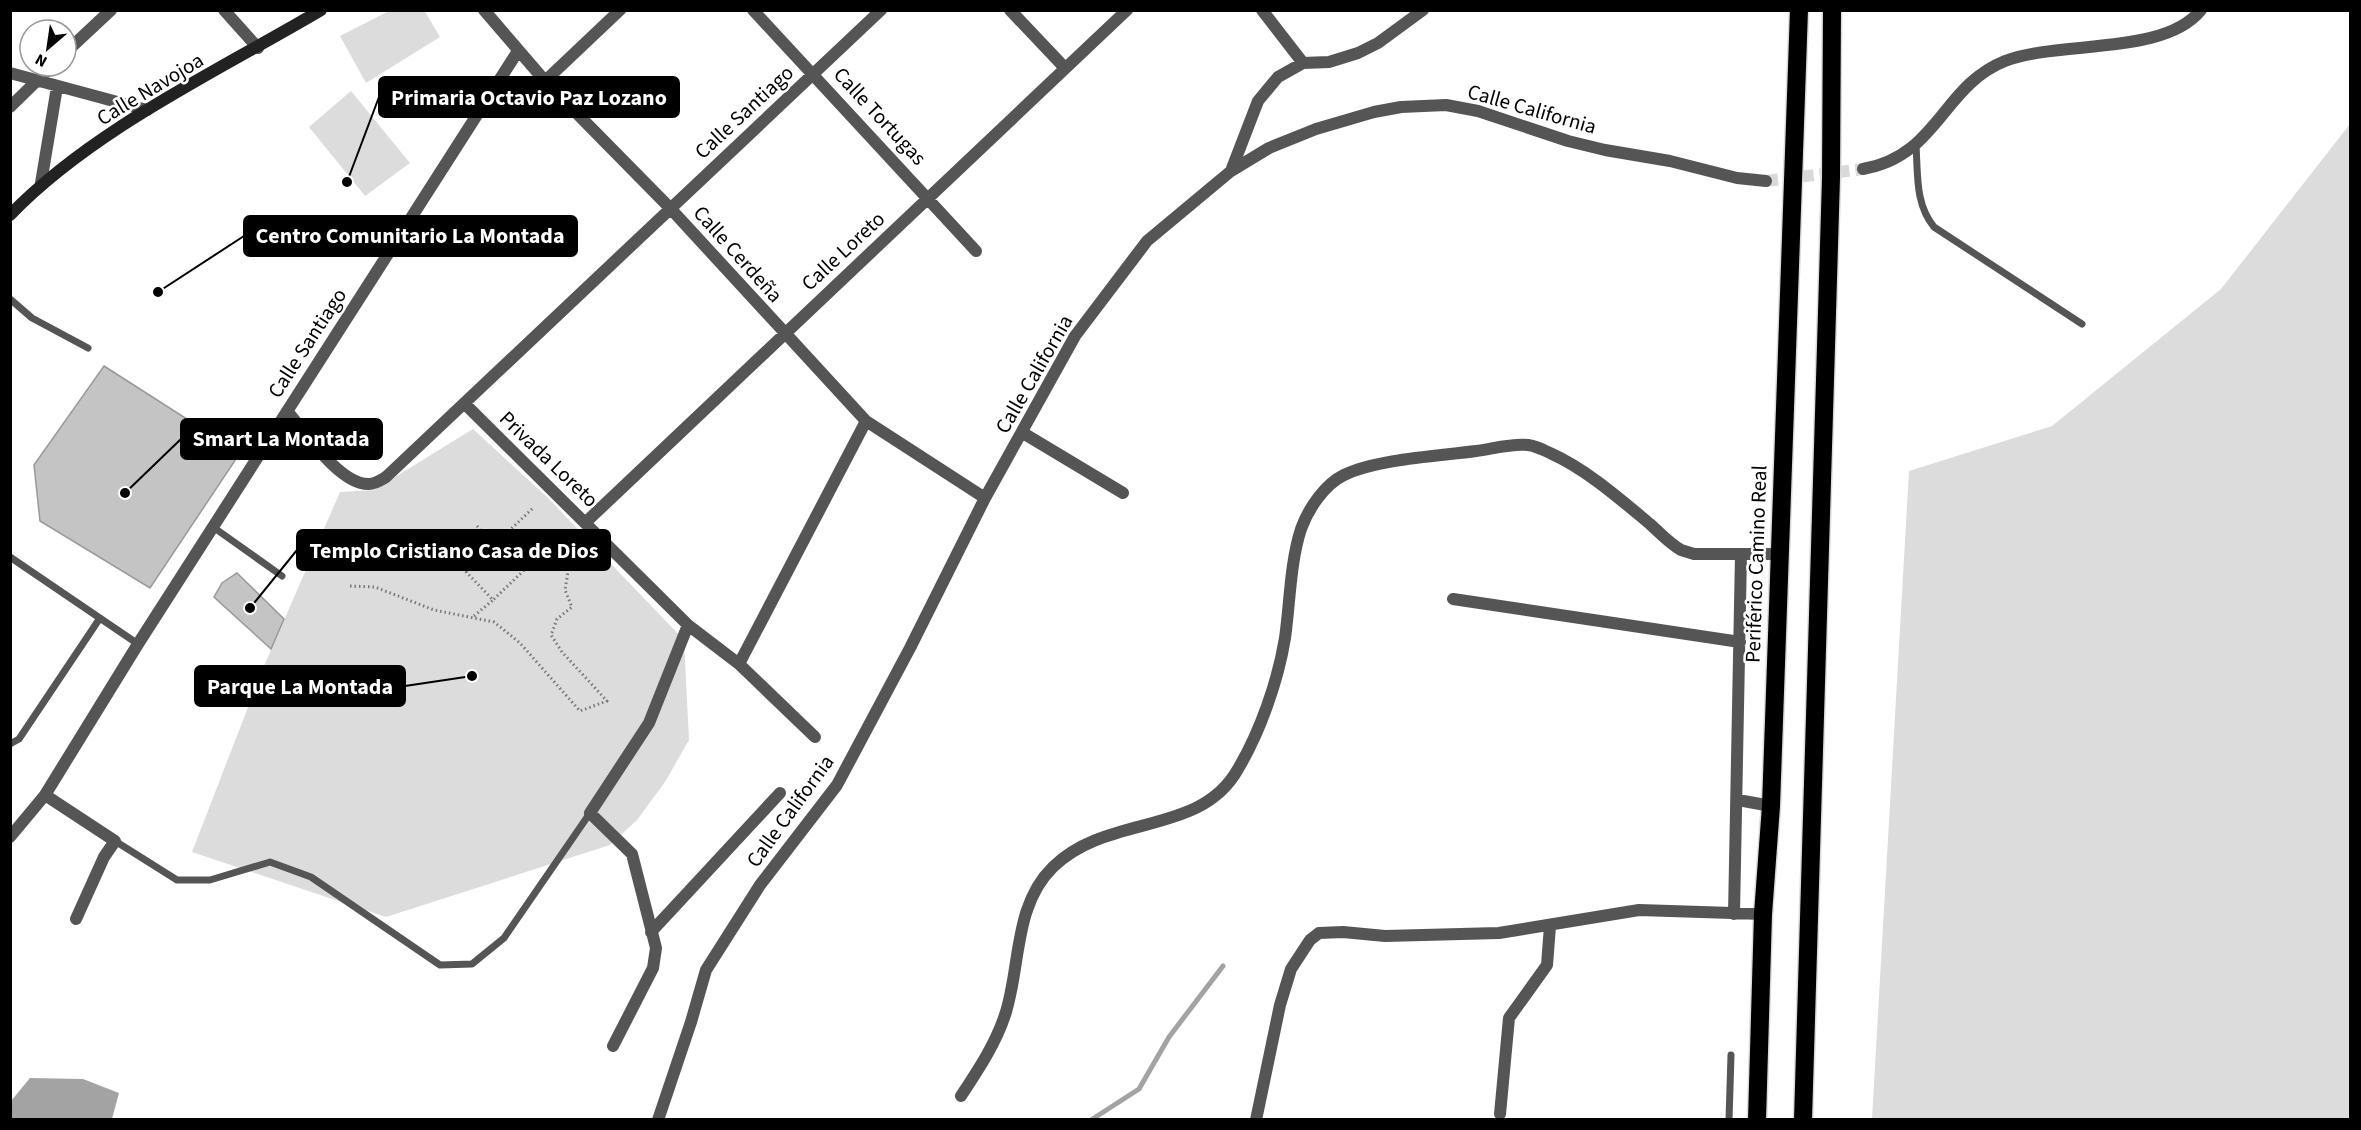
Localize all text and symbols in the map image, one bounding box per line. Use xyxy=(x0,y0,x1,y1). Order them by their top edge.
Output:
north arrow xyxy=(18,18,78,78)
street label: Calle Navojoa xyxy=(91,45,209,133)
text: N xyxy=(31,48,51,72)
street label: Calle Santiago xyxy=(688,58,800,166)
street label: Calle Tortugas xyxy=(827,60,934,172)
street label: Calle California xyxy=(1464,76,1600,142)
callout: Primaria Octavio Paz Lozano xyxy=(379,77,679,117)
text: Primaria Octavio Paz Lozano xyxy=(391,82,667,114)
street label: Calle Cerdeña xyxy=(686,199,790,309)
street label: Calle Loreto xyxy=(794,204,892,298)
callout: Centro Comunitario La Montada xyxy=(244,216,577,256)
text: Centro Comunitario La Montada xyxy=(255,220,565,252)
street label: Calle Santiago xyxy=(260,282,354,404)
street label: Calle California xyxy=(988,309,1080,439)
street label: Privada Loreto xyxy=(493,404,605,514)
callout: Smart La Montada xyxy=(181,419,382,459)
text: Smart La Montada xyxy=(193,423,369,455)
street label: Periférico Camino Real xyxy=(1738,465,1774,663)
callout: Templo Cristiano Casa de Dios xyxy=(297,530,610,570)
text: Templo Cristiano Casa de Dios xyxy=(310,535,599,567)
callout: Parque La Montada xyxy=(195,666,405,706)
text: Parque La Montada xyxy=(207,671,393,703)
street label: Calle California xyxy=(739,748,841,874)

